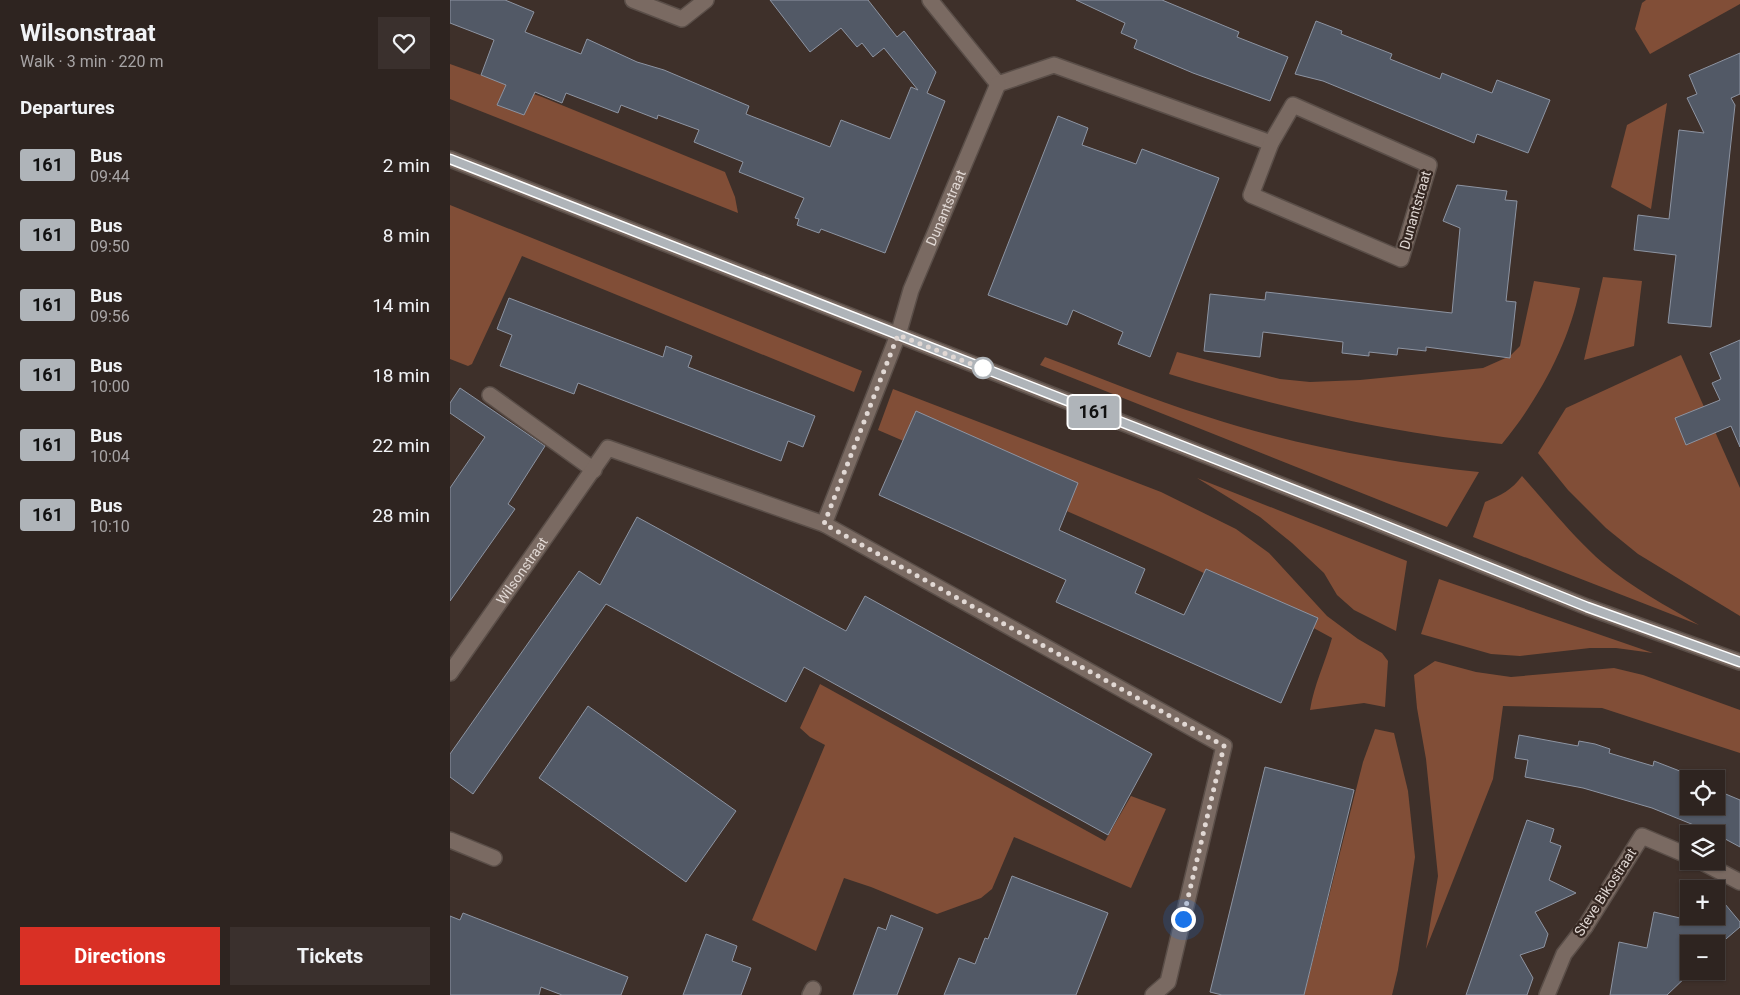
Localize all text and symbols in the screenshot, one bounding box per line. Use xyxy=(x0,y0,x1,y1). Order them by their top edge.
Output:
button: heart xyxy=(378,17,430,69)
text: Wilsonstraat xyxy=(20,19,156,47)
text: Walk · 3 min · 220 m xyxy=(20,52,164,71)
text: Departures xyxy=(20,96,115,119)
text: Bus xyxy=(90,144,123,167)
text: 161 xyxy=(32,154,63,175)
text: 2 min xyxy=(383,154,430,177)
text: 09:44 xyxy=(90,167,130,186)
street label: Dunantstraat xyxy=(923,167,969,248)
street label: Dunantstraat xyxy=(1396,169,1434,251)
text: Bus xyxy=(90,214,123,237)
text: 161 xyxy=(32,224,63,245)
text: 8 min xyxy=(383,224,430,247)
text: 09:50 xyxy=(90,237,130,256)
text: Bus xyxy=(90,284,123,307)
text: 161 xyxy=(32,294,63,315)
text: 14 min xyxy=(372,294,430,317)
text: 09:56 xyxy=(90,307,130,326)
text: Bus xyxy=(90,354,123,377)
unlabelled marker xyxy=(972,357,994,379)
text: 161 xyxy=(32,364,63,385)
text: 18 min xyxy=(372,364,430,387)
text: 10:00 xyxy=(90,377,130,396)
line badge: 161 xyxy=(1065,396,1123,428)
text: 161 xyxy=(1079,401,1109,422)
text: Bus xyxy=(90,424,123,447)
text: 161 xyxy=(32,434,63,455)
text: 22 min xyxy=(372,434,430,457)
text: 10:04 xyxy=(90,447,130,466)
text: Bus xyxy=(90,494,123,517)
text: 161 xyxy=(32,504,63,525)
text: 28 min xyxy=(372,504,430,527)
text: 10:10 xyxy=(90,517,130,536)
street label: Wilsonstraat xyxy=(493,534,551,607)
map controls xyxy=(1680,770,1725,980)
button: locate xyxy=(1680,770,1725,815)
button: layers xyxy=(1680,825,1725,870)
street label: Steve Bikostraat xyxy=(1571,845,1639,939)
button: + xyxy=(1680,880,1725,925)
your location xyxy=(1171,907,1196,932)
button: Directions xyxy=(20,927,220,985)
button: Tickets xyxy=(230,927,430,985)
button: − xyxy=(1680,935,1725,980)

